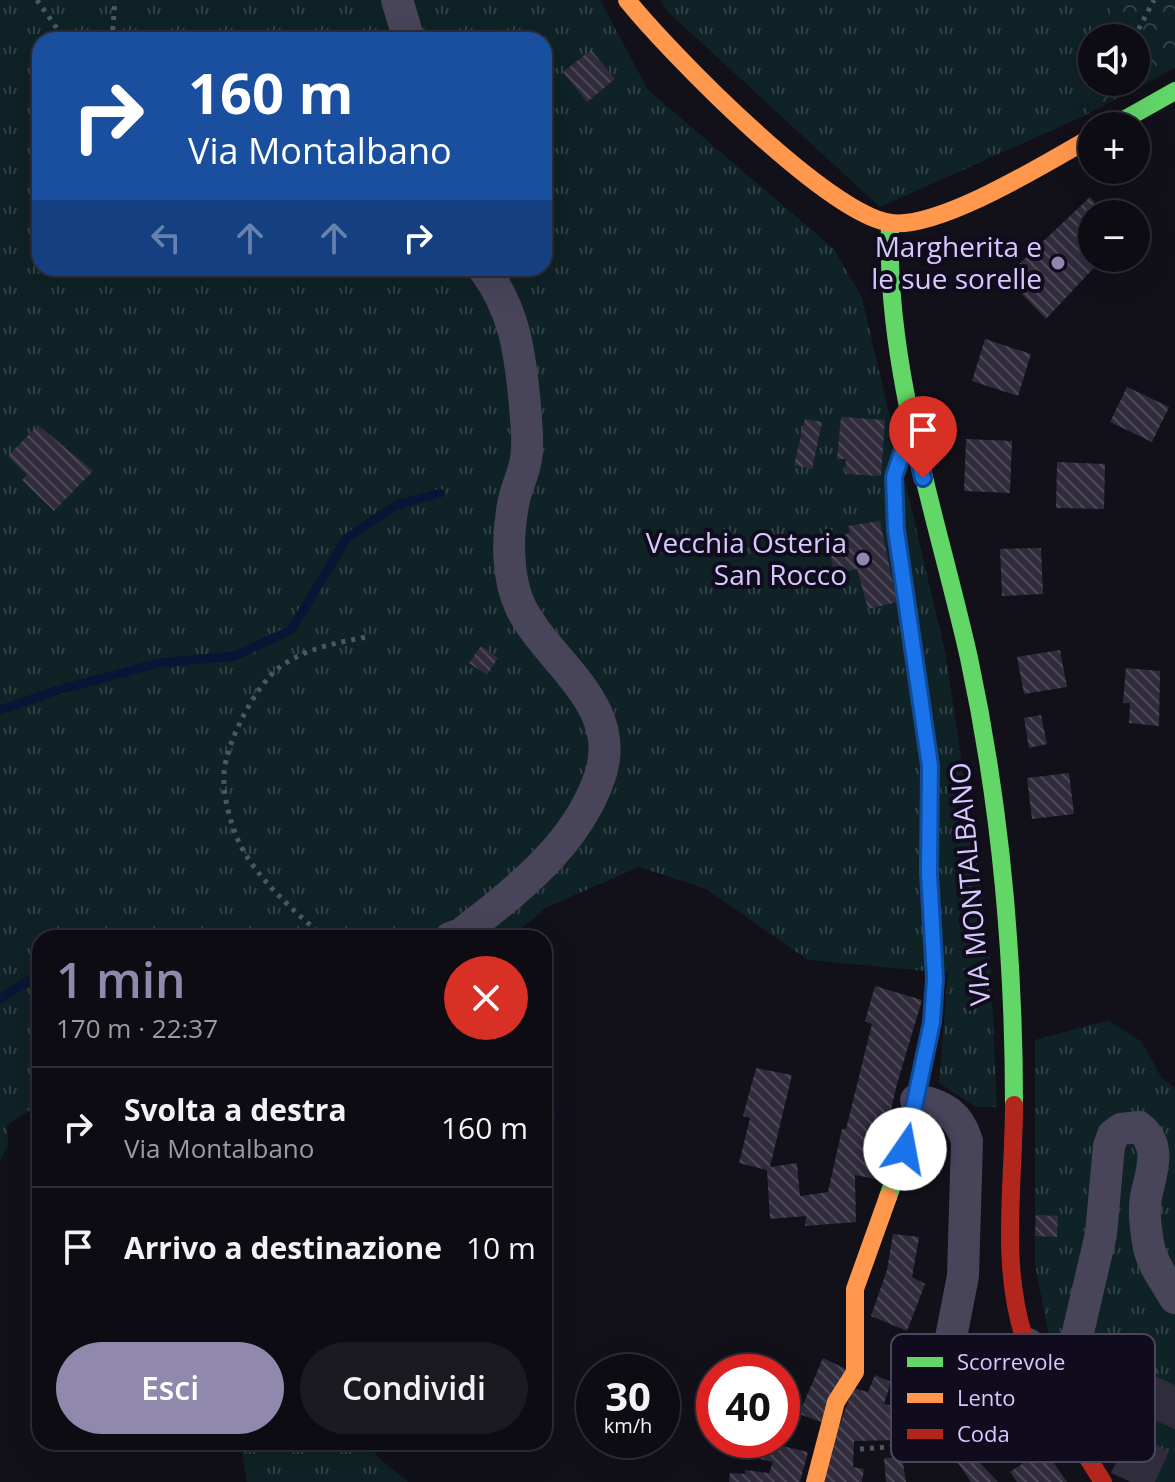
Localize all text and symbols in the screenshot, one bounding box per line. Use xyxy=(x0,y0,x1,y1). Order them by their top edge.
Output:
map controls xyxy=(1078,24,1150,272)
button: sound xyxy=(1078,24,1150,96)
text: 160 m xyxy=(188,54,354,130)
icon: right xyxy=(56,64,160,168)
button: + xyxy=(1078,112,1150,184)
text: Via Montalbano xyxy=(188,126,452,175)
button: − xyxy=(1078,200,1150,272)
icon: left xyxy=(144,216,188,260)
icon: ahead xyxy=(228,216,272,260)
icon: ahead xyxy=(312,216,356,260)
icon: right xyxy=(396,216,440,260)
place label: Margherita e le sue sorelle xyxy=(871,227,1042,297)
marker: Margherita e le sue sorelle xyxy=(1049,254,1067,272)
pin xyxy=(889,396,957,478)
icon: arrive xyxy=(901,408,945,452)
place label: Vecchia Osteria San Rocco xyxy=(646,523,847,593)
marker: Vecchia Osteria San Rocco xyxy=(854,550,872,568)
street label: VIA MONTALBANO xyxy=(939,761,999,1007)
text: 1 min xyxy=(56,947,186,1012)
button: close xyxy=(444,956,528,1040)
text: 170 m · 22:37 xyxy=(56,1010,218,1046)
text: Svolta a destra xyxy=(124,1089,347,1130)
icon: right xyxy=(56,1105,100,1149)
text: 160 m xyxy=(441,1107,528,1148)
position arrow xyxy=(863,1107,947,1191)
text: Via Montalbano xyxy=(124,1130,314,1166)
icon: arrive xyxy=(56,1225,100,1269)
text: Arrivo a destinazione xyxy=(124,1227,442,1268)
text: 10 m xyxy=(466,1227,536,1268)
legend xyxy=(891,1334,1155,1462)
button: Esci xyxy=(56,1342,284,1434)
button: Condividi xyxy=(300,1342,528,1434)
text: Scorrevole xyxy=(957,1346,1065,1376)
speed limit sign: 40 xyxy=(696,1354,800,1458)
text: 30 xyxy=(605,1368,651,1423)
text: Lento xyxy=(957,1382,1015,1412)
text: km/h xyxy=(604,1412,652,1439)
text: Coda xyxy=(957,1418,1010,1448)

